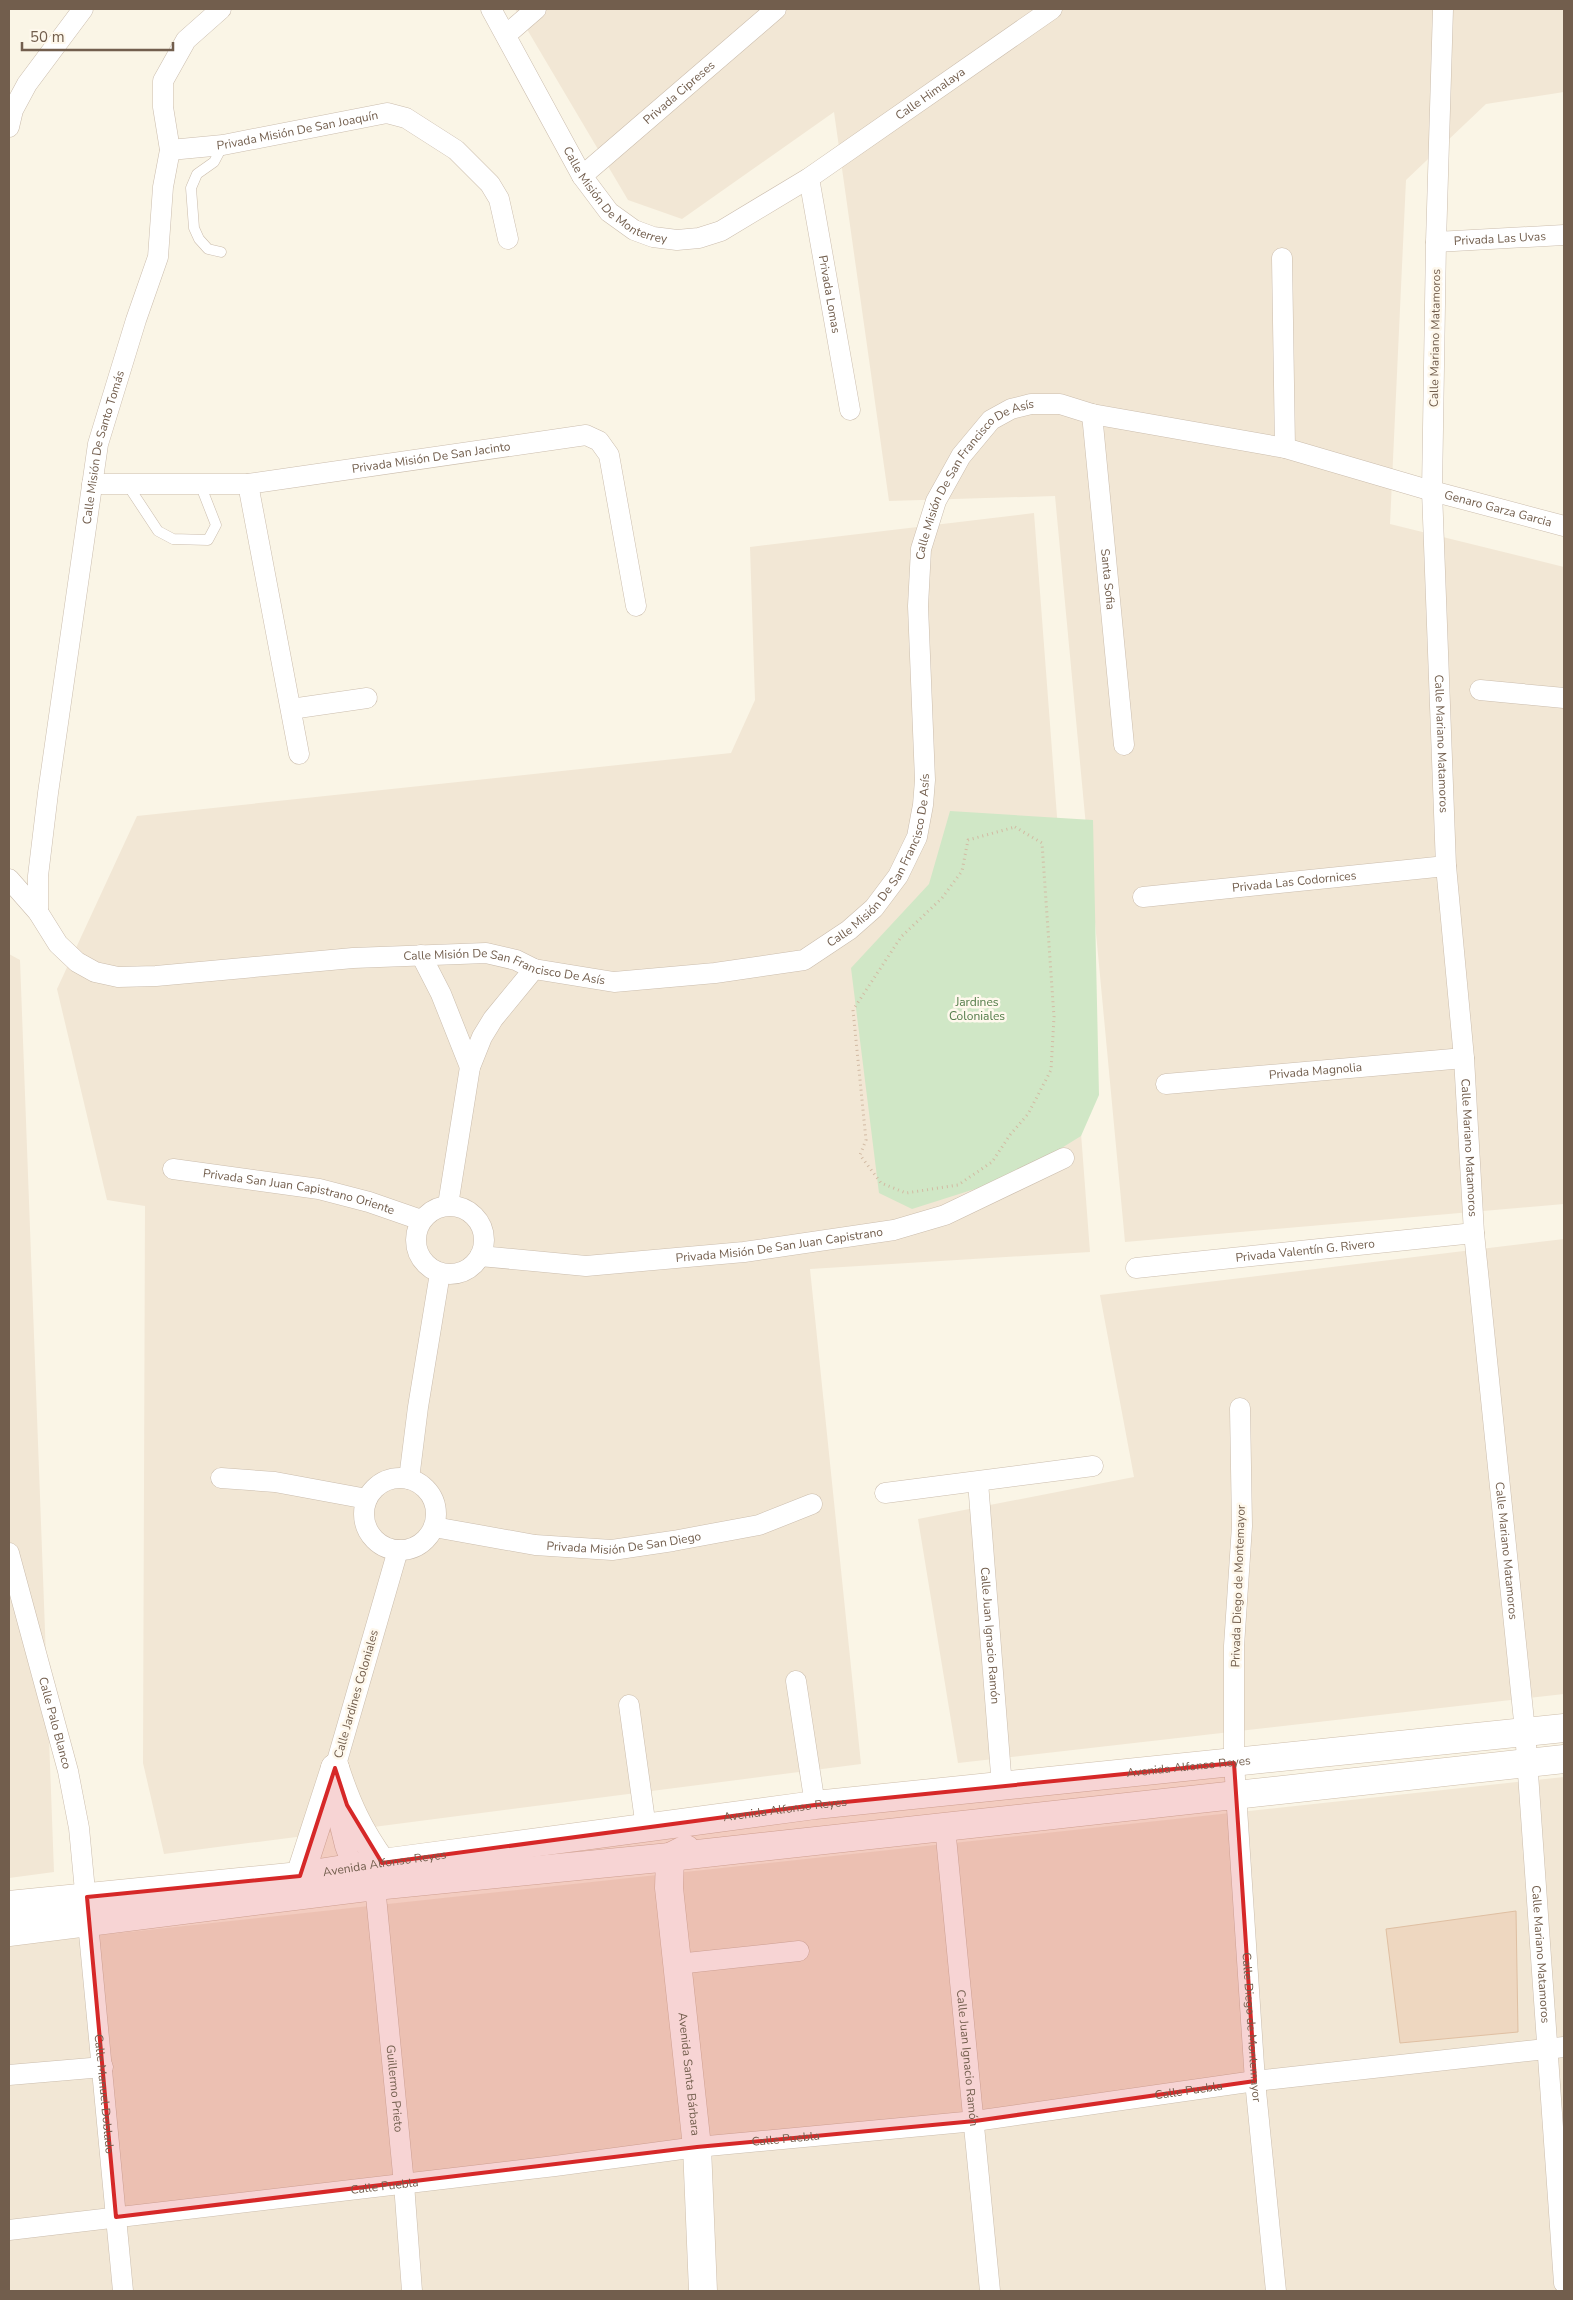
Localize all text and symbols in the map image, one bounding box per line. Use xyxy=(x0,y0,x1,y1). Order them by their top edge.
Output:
scale bar xyxy=(22,20,174,52)
text: 50 m xyxy=(30,27,65,47)
street label: Privada Cipreses xyxy=(640,57,718,128)
street label: Calle Himalaya xyxy=(892,64,968,124)
street label: Privada Misión De San Joaquín xyxy=(216,107,379,154)
street label: Calle Misión De Monterrey xyxy=(559,144,669,247)
street label: Privada Las Uvas xyxy=(1453,228,1547,249)
street label: Privada Lomas xyxy=(815,254,844,335)
street label: Calle Mariano Matamoros xyxy=(1426,269,1444,407)
street label: Calle Misión De Santo Tomás xyxy=(79,368,128,525)
street label: Calle Misión De San Francisco De Asís xyxy=(912,396,1034,560)
street label: Privada Misión De San Jacinto xyxy=(351,438,512,477)
street label: Genaro Garza Garcia xyxy=(1443,487,1554,530)
street label: Santa Sofia xyxy=(1097,548,1119,611)
street label: Calle Mariano Matamoros xyxy=(1431,674,1452,813)
street label: Calle Misión De San Francisco De Asís xyxy=(824,773,933,951)
street label: Privada Las Codornices xyxy=(1231,867,1357,896)
street label: Calle Misión De San Francisco De Asís xyxy=(403,945,607,988)
park label: Jardines Coloniales xyxy=(949,994,1005,1024)
street label: Privada Magnolia xyxy=(1268,1059,1363,1083)
street label: Calle Mariano Matamoros xyxy=(1457,1078,1481,1217)
street label: Privada San Juan Capistrano Oriente xyxy=(202,1165,397,1218)
street label: Privada Misión De San Juan Capistrano xyxy=(675,1224,884,1266)
street label: Privada Valentín G. Rivero xyxy=(1235,1235,1376,1266)
street label: Calle Mariano Matamoros xyxy=(1492,1481,1522,1621)
street label: Privada Diego de Montemayor xyxy=(1227,1504,1249,1668)
street label: Privada Misión De San Diego xyxy=(546,1528,703,1558)
street label: Calle Juan Ignacio Ramón xyxy=(977,1566,1003,1705)
street label: Calle Jardines Coloniales xyxy=(330,1628,382,1760)
street label: Calle Palo Blanco xyxy=(35,1675,75,1771)
street label: Avenida Alfonso Reyes xyxy=(1126,1752,1252,1781)
street label: Avenida Alfonso Reyes xyxy=(722,1794,848,1825)
street label: Avenida Alfonso Reyes xyxy=(322,1846,448,1880)
street label: Calle Mariano Matamoros xyxy=(1528,1885,1554,2024)
street label: Calle Diego de Montemayor xyxy=(1239,1952,1265,2104)
street label: Calle Juan Ignacio Ramón xyxy=(953,1989,982,2127)
street label: Avenida Santa Bárbara xyxy=(674,2011,704,2137)
street label: Calle Manuel Doblado xyxy=(91,2033,118,2155)
street label: Guillermo Prieto xyxy=(382,2044,407,2133)
street label: Calle Puebla xyxy=(1154,2078,1224,2103)
street label: Calle Puebla xyxy=(751,2128,820,2150)
street label: Calle Puebla xyxy=(350,2174,419,2198)

